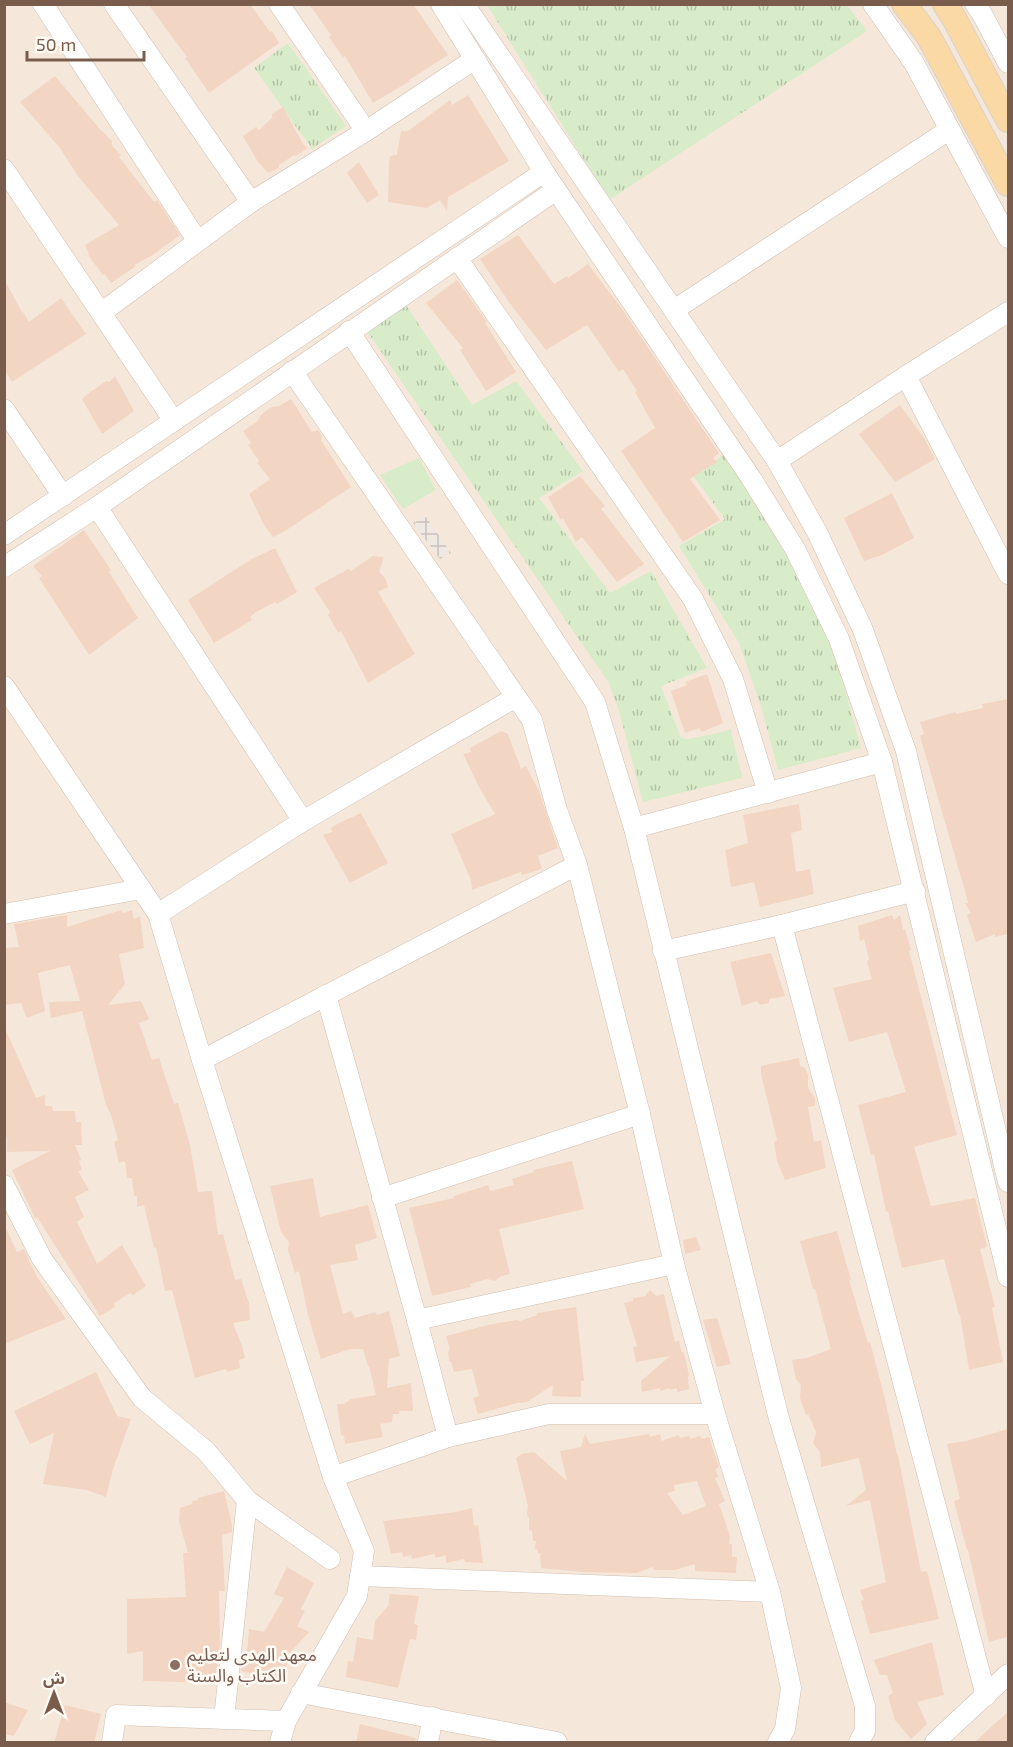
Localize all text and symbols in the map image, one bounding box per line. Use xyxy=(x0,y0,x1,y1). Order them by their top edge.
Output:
scale bar xyxy=(27,24,144,62)
text: 50 m xyxy=(36,33,76,55)
place label: معهد الهدى لتعليم الكتاب والسنة xyxy=(187,1643,317,1686)
marker: معهد الهدى لتعليم الكتاب والسنة xyxy=(168,1658,182,1672)
north arrow xyxy=(24,1663,84,1723)
text: ش xyxy=(43,1668,65,1688)

